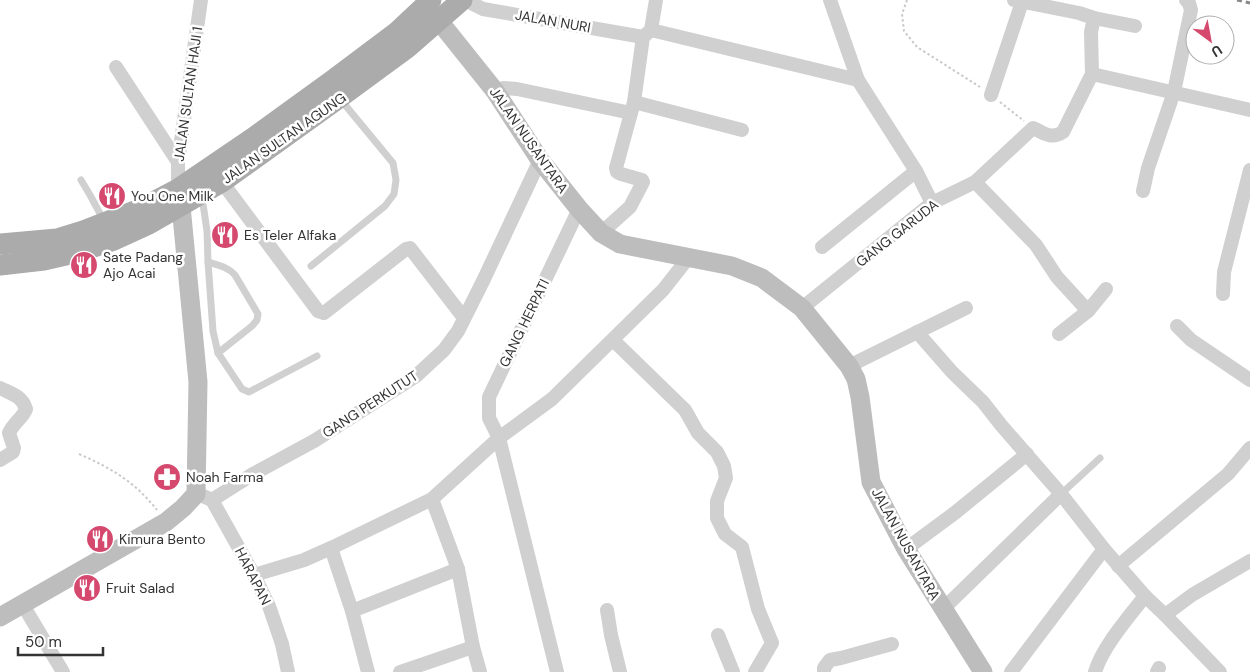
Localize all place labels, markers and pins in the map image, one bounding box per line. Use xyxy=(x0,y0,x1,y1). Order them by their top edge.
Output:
restaurant icon: You One Milk xyxy=(97,181,127,211)
place label: You One Milk xyxy=(131,187,214,205)
restaurant icon: Es Teler Alfaka xyxy=(210,220,240,250)
place label: Es Teler Alfaka xyxy=(244,226,336,244)
place label: Sate Padang Ajo Acai xyxy=(103,248,183,282)
restaurant icon: Sate Padang Ajo Acai xyxy=(69,250,99,280)
pharmacy icon: Noah Farma xyxy=(152,462,182,492)
place label: Noah Farma xyxy=(186,468,263,486)
restaurant icon: Kimura Bento xyxy=(85,524,115,554)
place label: Kimura Bento xyxy=(119,530,206,548)
restaurant icon: Fruit Salad xyxy=(72,573,102,603)
place label: Fruit Salad xyxy=(106,579,175,597)

